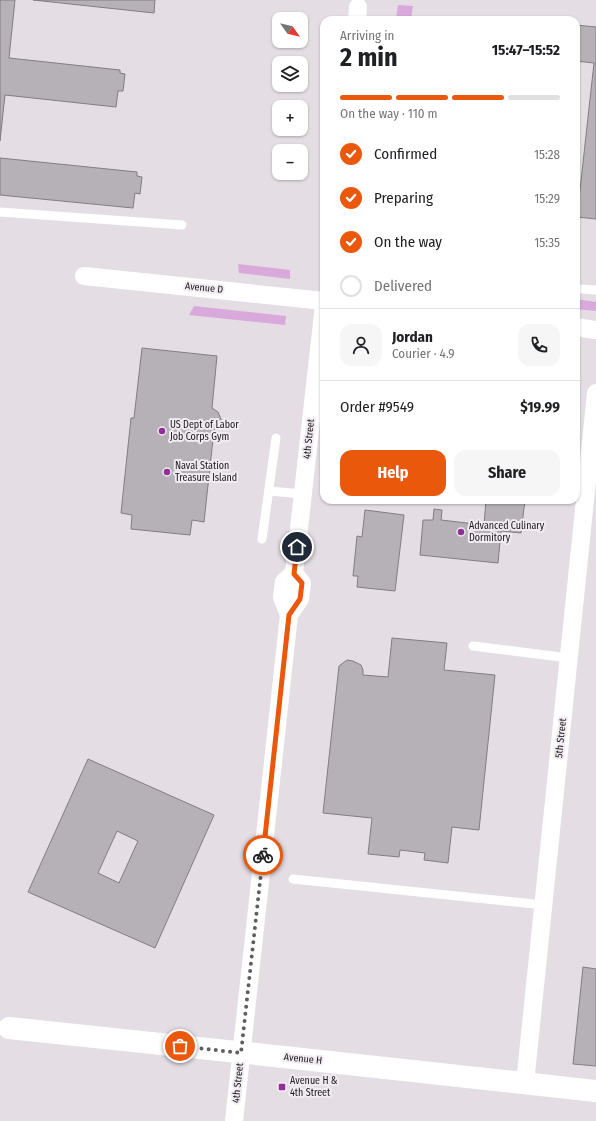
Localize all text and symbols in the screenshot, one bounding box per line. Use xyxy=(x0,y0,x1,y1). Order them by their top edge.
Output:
north arrow xyxy=(272,12,308,48)
map controls xyxy=(272,12,308,180)
text: Arriving in xyxy=(340,28,394,43)
text: 15:47–15:52 xyxy=(492,41,560,59)
text: 2 min xyxy=(340,42,398,73)
button: layers xyxy=(272,56,308,92)
button: + xyxy=(272,100,308,136)
text: On the way · 110 m xyxy=(340,106,438,121)
icon: check xyxy=(340,143,362,165)
button: − xyxy=(272,144,308,180)
text: Confirmed xyxy=(374,145,437,163)
text: 15:28 xyxy=(534,147,560,162)
icon: check xyxy=(340,187,362,209)
text: Preparing xyxy=(374,189,433,207)
text: 15:29 xyxy=(534,191,560,206)
icon: check xyxy=(340,231,362,253)
text: On the way xyxy=(374,233,442,251)
text: 15:35 xyxy=(534,235,560,250)
text: Delivered xyxy=(374,277,432,295)
street label: Avenue D xyxy=(184,280,224,296)
button: person xyxy=(340,324,382,366)
button: phone xyxy=(518,324,560,366)
text: Jordan xyxy=(392,328,433,346)
text: Courier · 4.9 xyxy=(392,346,455,361)
text: Order #9549 xyxy=(340,398,414,416)
text: $19.99 xyxy=(520,398,560,416)
street label: 4th Street xyxy=(301,418,317,460)
place label: US Dept of Labor Job Corps Gym xyxy=(170,419,239,443)
marker: US Dept of Labor Job Corps Gym xyxy=(157,426,167,436)
button: Help xyxy=(340,450,446,496)
button: Share xyxy=(454,450,560,496)
place label: Naval Station Treasure Island xyxy=(175,460,237,484)
marker: Naval Station Treasure Island xyxy=(162,467,172,477)
place label: Advanced Culinary Dormitory xyxy=(469,520,545,544)
marker: Advanced Culinary Dormitory xyxy=(456,527,466,537)
pin xyxy=(280,530,314,564)
icon: home xyxy=(286,536,308,558)
street label: 5th Street xyxy=(553,717,569,759)
courier xyxy=(243,835,283,875)
icon: bike xyxy=(252,844,274,866)
pin xyxy=(163,1029,197,1063)
icon: bag xyxy=(169,1035,191,1057)
street label: Avenue H xyxy=(283,1051,323,1067)
street label: 4th Street xyxy=(230,1062,246,1104)
place label: Avenue H & 4th Street xyxy=(290,1075,338,1099)
marker: Avenue H & 4th Street xyxy=(277,1082,287,1092)

